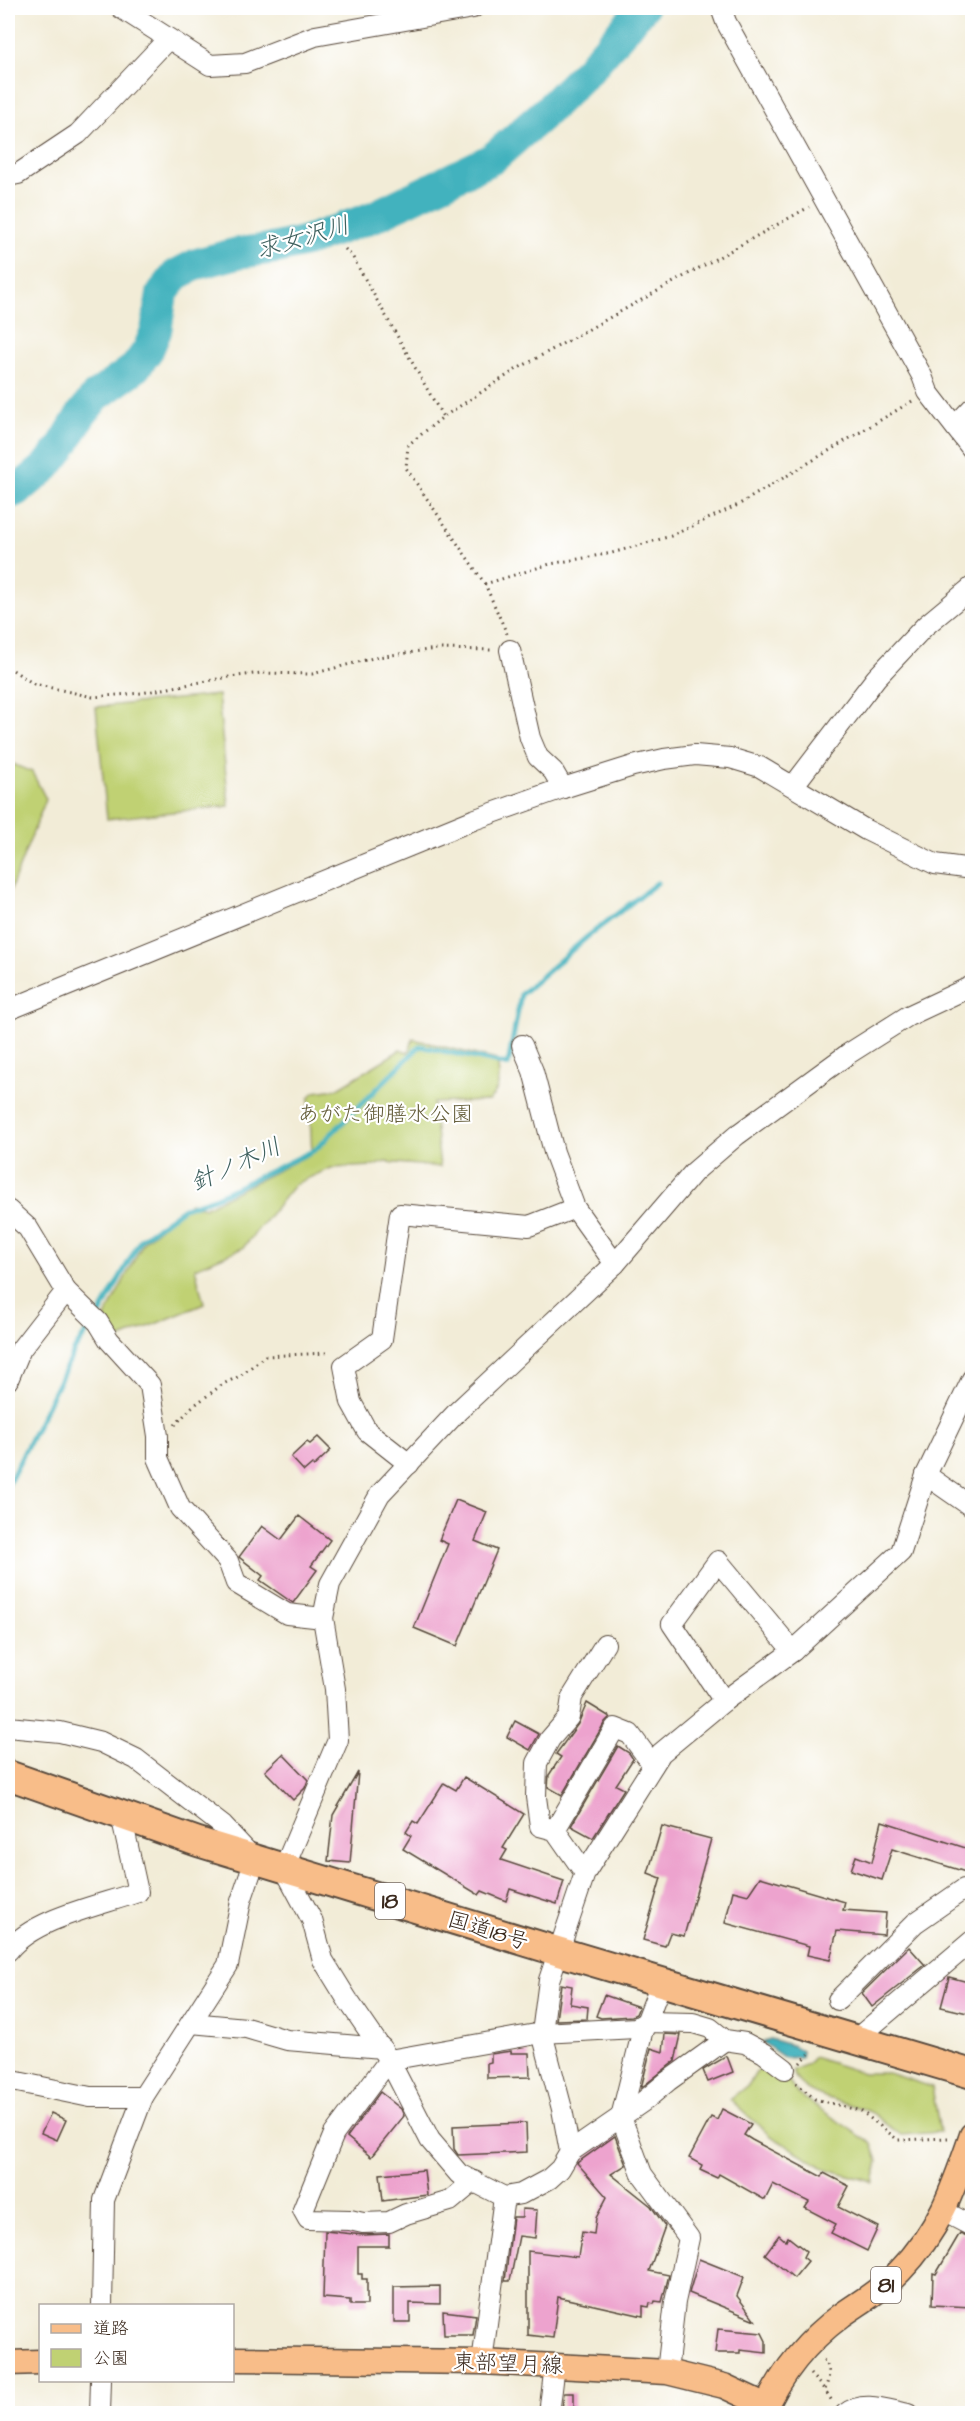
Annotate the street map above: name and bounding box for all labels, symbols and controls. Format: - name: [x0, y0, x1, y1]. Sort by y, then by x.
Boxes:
- water label: 求女沢川: [252, 208, 354, 268]
- park label: あがた御膳水公園: [297, 1099, 473, 1130]
- water label: 針ノ木川: [185, 1130, 287, 1200]
- road number: 18: [375, 1883, 405, 1919]
- street label: 国道18号: [444, 1904, 532, 1958]
- road number: 81: [871, 2267, 901, 2303]
- legend: [39, 2304, 234, 2382]
- text: 道路: [93, 2316, 129, 2341]
- text: 公園: [93, 2346, 129, 2371]
- street label: 東部望月線: [452, 2347, 564, 2381]

